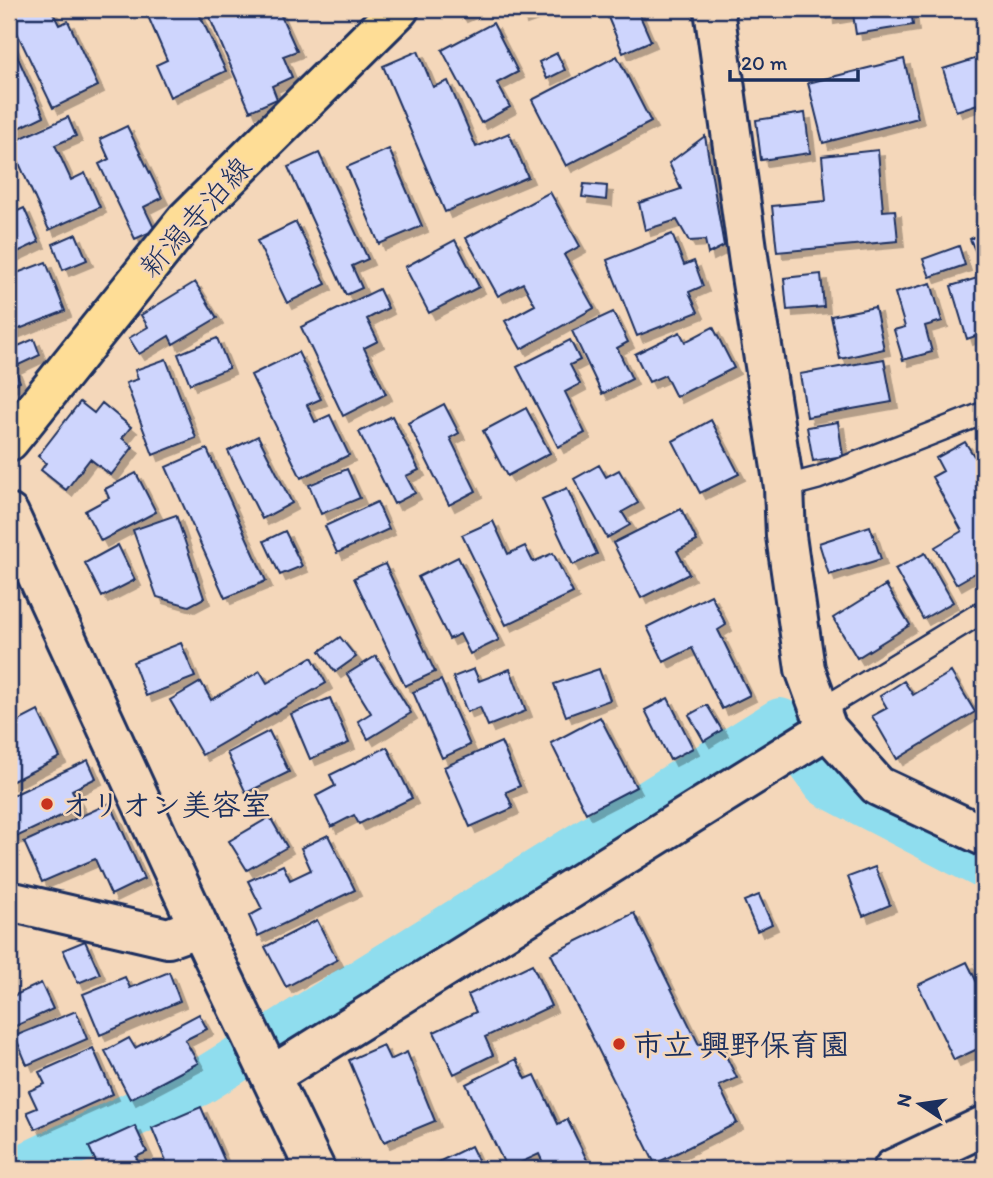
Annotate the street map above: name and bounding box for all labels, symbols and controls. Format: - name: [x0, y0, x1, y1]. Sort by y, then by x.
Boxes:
- scale bar: [730, 38, 858, 82]
- text: 20 m: [741, 50, 788, 75]
- street label: 新潟寺泊線: [131, 149, 259, 285]
- place label: オリオン美容室: [61, 786, 271, 823]
- marker: オリオン美容室: [39, 796, 55, 812]
- place label: 市立 興野保育園: [633, 1026, 850, 1063]
- marker: 市立 興野保育園: [611, 1036, 627, 1052]
- north arrow: [884, 1070, 954, 1140]
- text: N: [891, 1091, 917, 1109]

